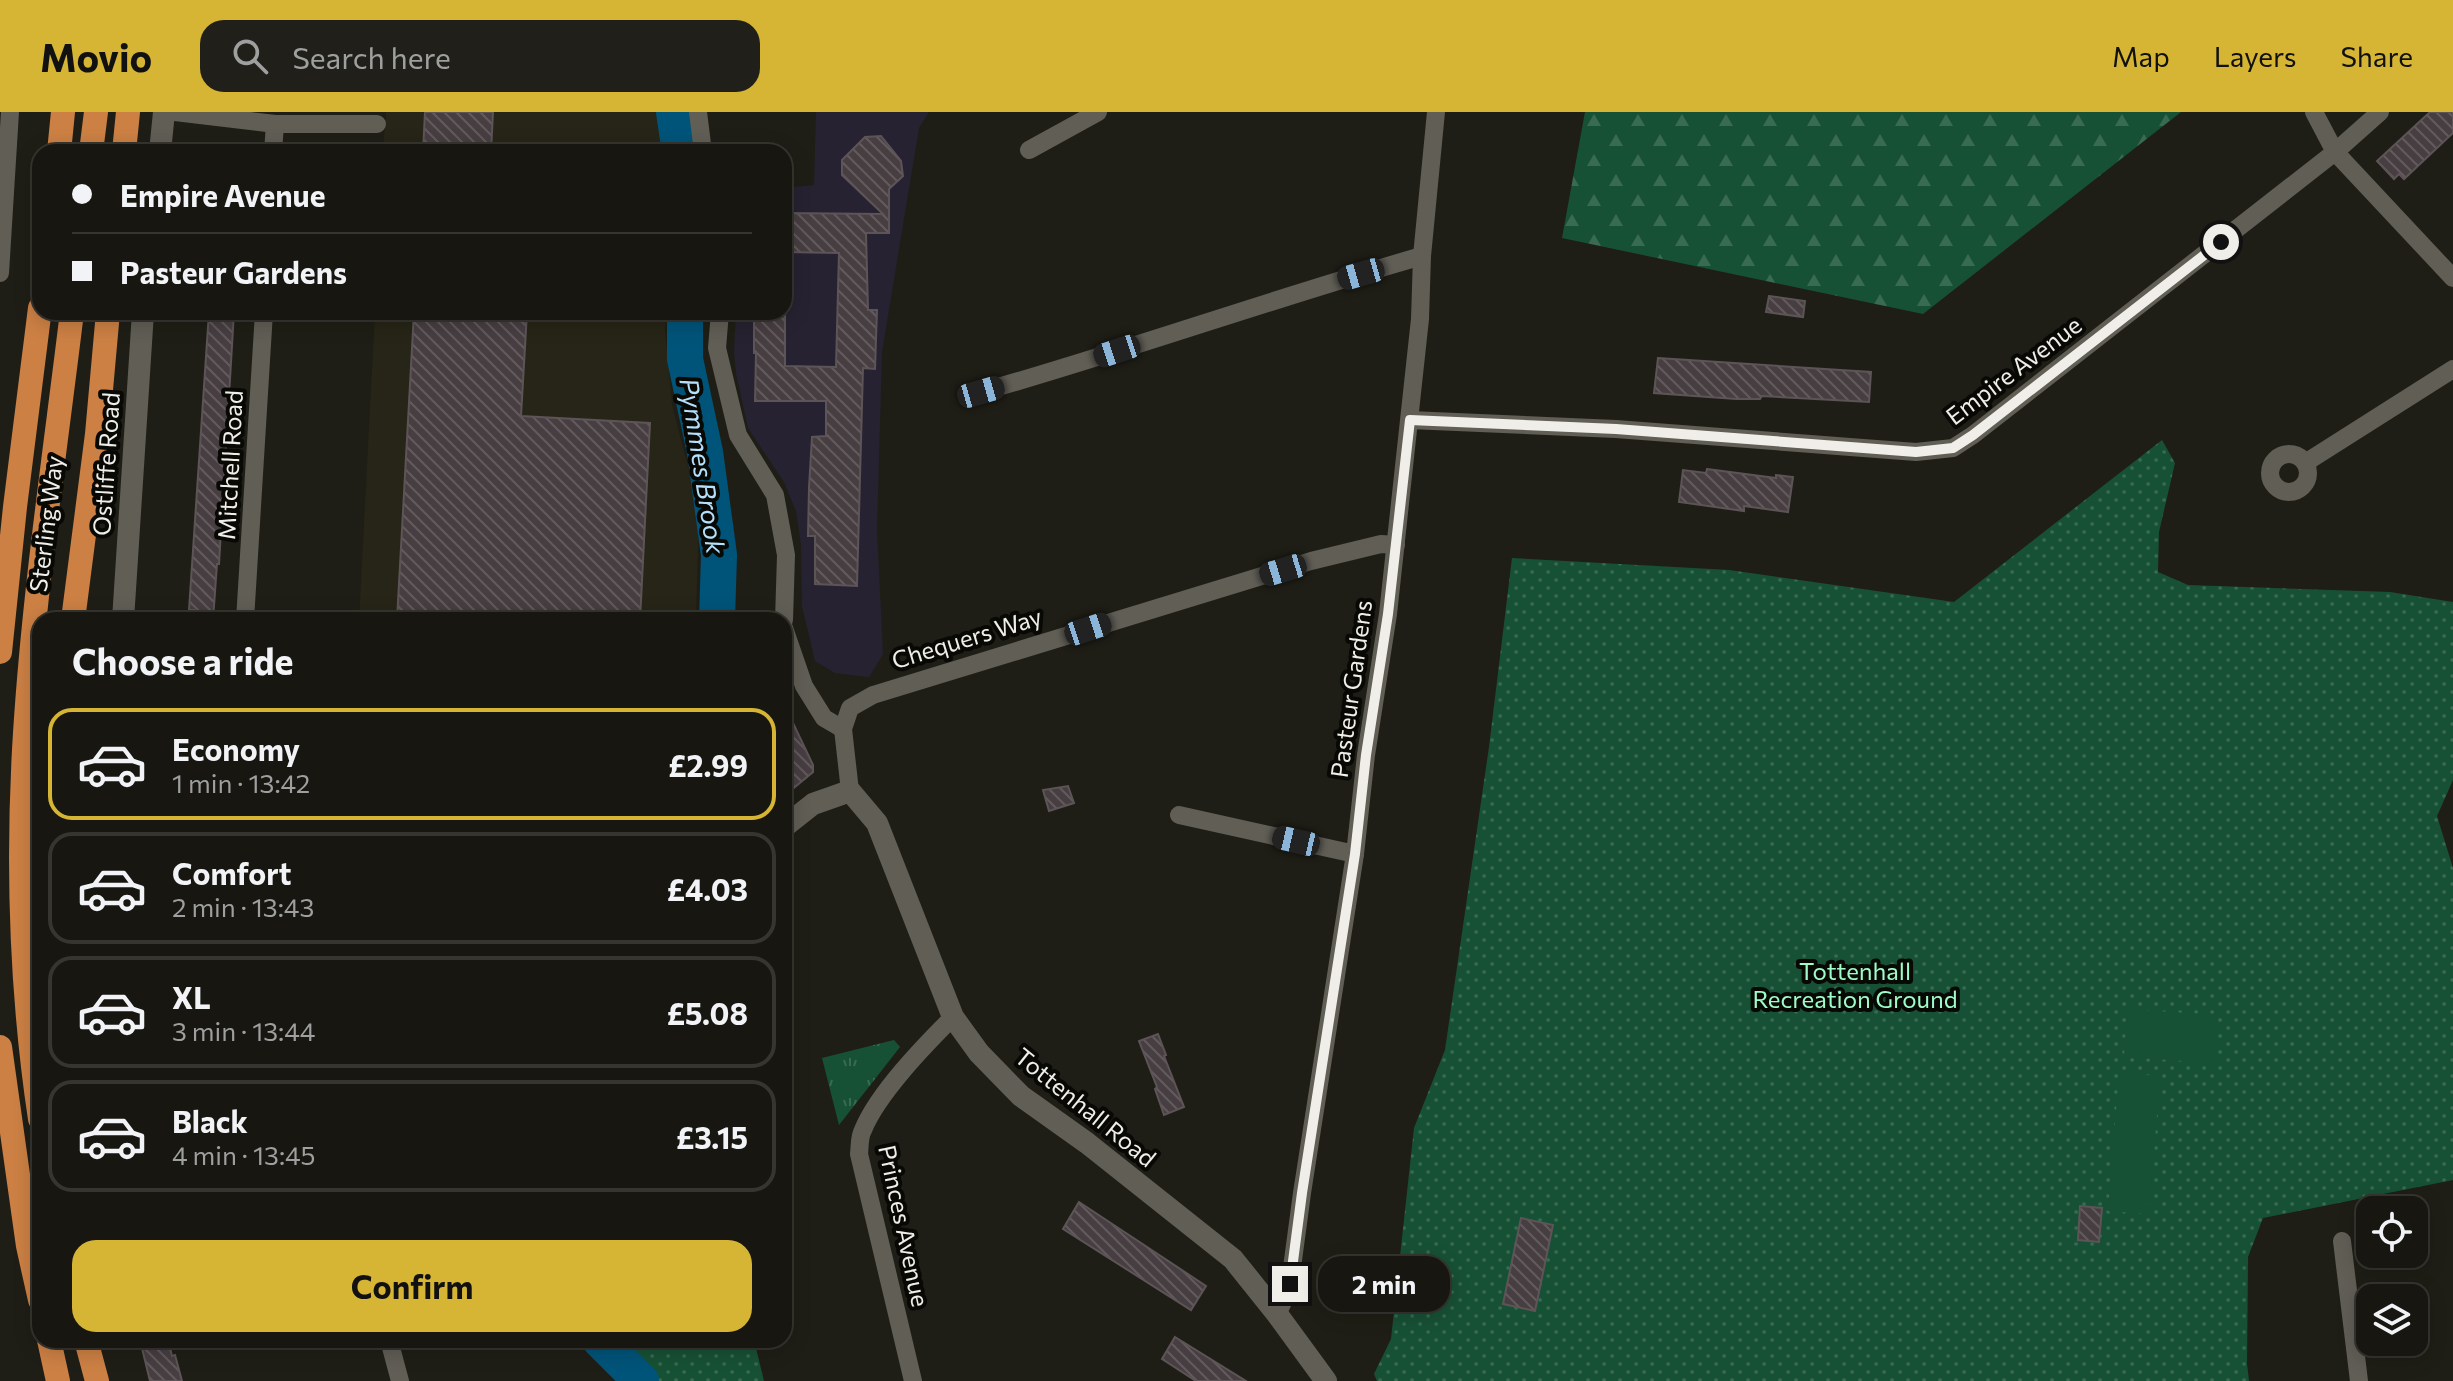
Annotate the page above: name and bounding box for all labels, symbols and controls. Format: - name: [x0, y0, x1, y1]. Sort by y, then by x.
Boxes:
- search box: [200, 20, 760, 92]
- text: Movio: [40, 33, 152, 80]
- icon: search: [228, 34, 272, 78]
- text: Search here: [292, 38, 451, 75]
- text: Map: [2112, 39, 2170, 73]
- text: Layers: [2214, 39, 2296, 73]
- text: Share: [2340, 39, 2413, 73]
- text: Empire Avenue: [120, 176, 325, 213]
- route start: [2203, 224, 2239, 260]
- text: Pasteur Gardens: [120, 253, 347, 290]
- car: [1335, 256, 1387, 292]
- street label: Empire Avenue: [1940, 309, 2087, 430]
- car: [1090, 332, 1144, 370]
- car: [955, 374, 1007, 410]
- water label: Pymmes Brook: [674, 376, 733, 557]
- street label: Mitchell Road: [211, 389, 248, 541]
- street label: Ostliffe Road: [86, 391, 125, 537]
- street label: Sterling Way: [23, 454, 68, 594]
- car: [1257, 552, 1309, 588]
- street label: Pasteur Gardens: [1324, 598, 1377, 779]
- street label: Chequers Way: [888, 601, 1045, 674]
- car: [1061, 610, 1115, 648]
- text: Choose a ride: [72, 638, 293, 682]
- icon: car: [76, 728, 148, 800]
- text: Economy: [172, 730, 300, 767]
- text: £2.99: [668, 746, 748, 783]
- text: 1 min · 13:42: [172, 767, 310, 798]
- car: [1270, 824, 1322, 858]
- icon: car: [76, 852, 148, 924]
- text: Comfort: [172, 854, 291, 891]
- text: £4.03: [667, 870, 748, 907]
- text: 2 min · 13:43: [172, 891, 314, 922]
- park label: Tottenhall Recreation Ground: [1752, 956, 1958, 1013]
- icon: car: [76, 976, 148, 1048]
- text: XL: [172, 978, 211, 1015]
- text: £5.08: [667, 994, 748, 1031]
- text: 3 min · 13:44: [172, 1015, 315, 1046]
- street label: Tottenhall Road: [1010, 1041, 1162, 1172]
- icon: car: [76, 1100, 148, 1172]
- text: Black: [172, 1102, 248, 1139]
- text: £3.15: [676, 1118, 748, 1155]
- text: 4 min · 13:45: [172, 1139, 316, 1170]
- street label: Princes Avenue: [873, 1142, 936, 1309]
- map controls: [2356, 1196, 2428, 1356]
- button: locate: [2356, 1196, 2428, 1268]
- button: Confirm: [72, 1240, 752, 1332]
- callout: 2 min: [1318, 1256, 1450, 1312]
- route end: [1272, 1266, 1308, 1302]
- text: 2 min: [1352, 1268, 1416, 1299]
- button: layers: [2356, 1284, 2428, 1356]

